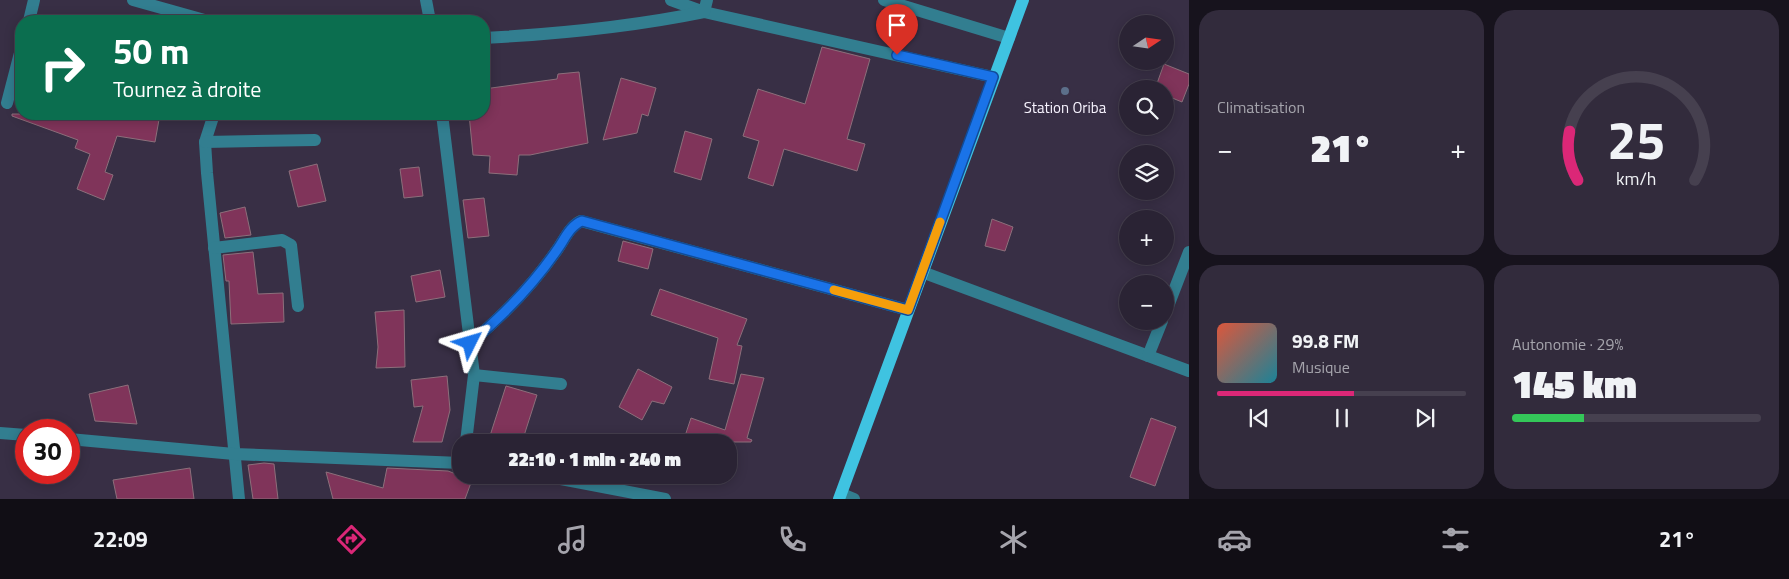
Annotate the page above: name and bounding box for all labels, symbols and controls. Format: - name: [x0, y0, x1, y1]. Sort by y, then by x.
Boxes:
- pin: [876, 4, 918, 55]
- icon: arrive: [883, 11, 911, 39]
- north arrow: [1119, 15, 1174, 70]
- map controls: [1119, 15, 1174, 330]
- text: 50 m: [113, 24, 189, 78]
- icon: right: [30, 35, 95, 100]
- text: Tournez à droite: [113, 72, 261, 106]
- button: search: [1119, 80, 1174, 135]
- marker: Station Oriba: [1059, 85, 1071, 97]
- text: Climatisation: [1217, 95, 1305, 119]
- place label: Station Oriba: [1024, 96, 1107, 119]
- text: 25: [1607, 100, 1666, 179]
- text: 21°: [1310, 119, 1373, 177]
- text: −: [1217, 127, 1233, 170]
- text: +: [1450, 127, 1466, 170]
- button: layers: [1119, 145, 1174, 200]
- text: km/h: [1616, 165, 1657, 192]
- button: +: [1119, 210, 1174, 265]
- button: −: [1119, 275, 1174, 330]
- position arrow: [443, 316, 495, 368]
- text: 99.8 FM: [1292, 326, 1359, 355]
- text: Autonomie · 29%: [1512, 332, 1624, 356]
- text: Musique: [1292, 355, 1350, 379]
- text: 145 km: [1512, 355, 1637, 413]
- icon: previous: [1245, 404, 1273, 432]
- icon: pause: [1328, 404, 1356, 432]
- icon: next: [1411, 404, 1439, 432]
- speed limit sign: 30: [15, 419, 80, 484]
- text: 22:10 · 1 min · 240 m: [508, 444, 681, 473]
- text: 22:09: [93, 522, 148, 556]
- icon: directions: [334, 522, 369, 557]
- icon: music: [555, 522, 590, 557]
- icon: phone: [775, 522, 810, 557]
- icon: climate: [996, 522, 1031, 557]
- icon: car: [1217, 522, 1252, 557]
- icon: filters: [1438, 522, 1473, 557]
- text: 21°: [1659, 522, 1696, 556]

